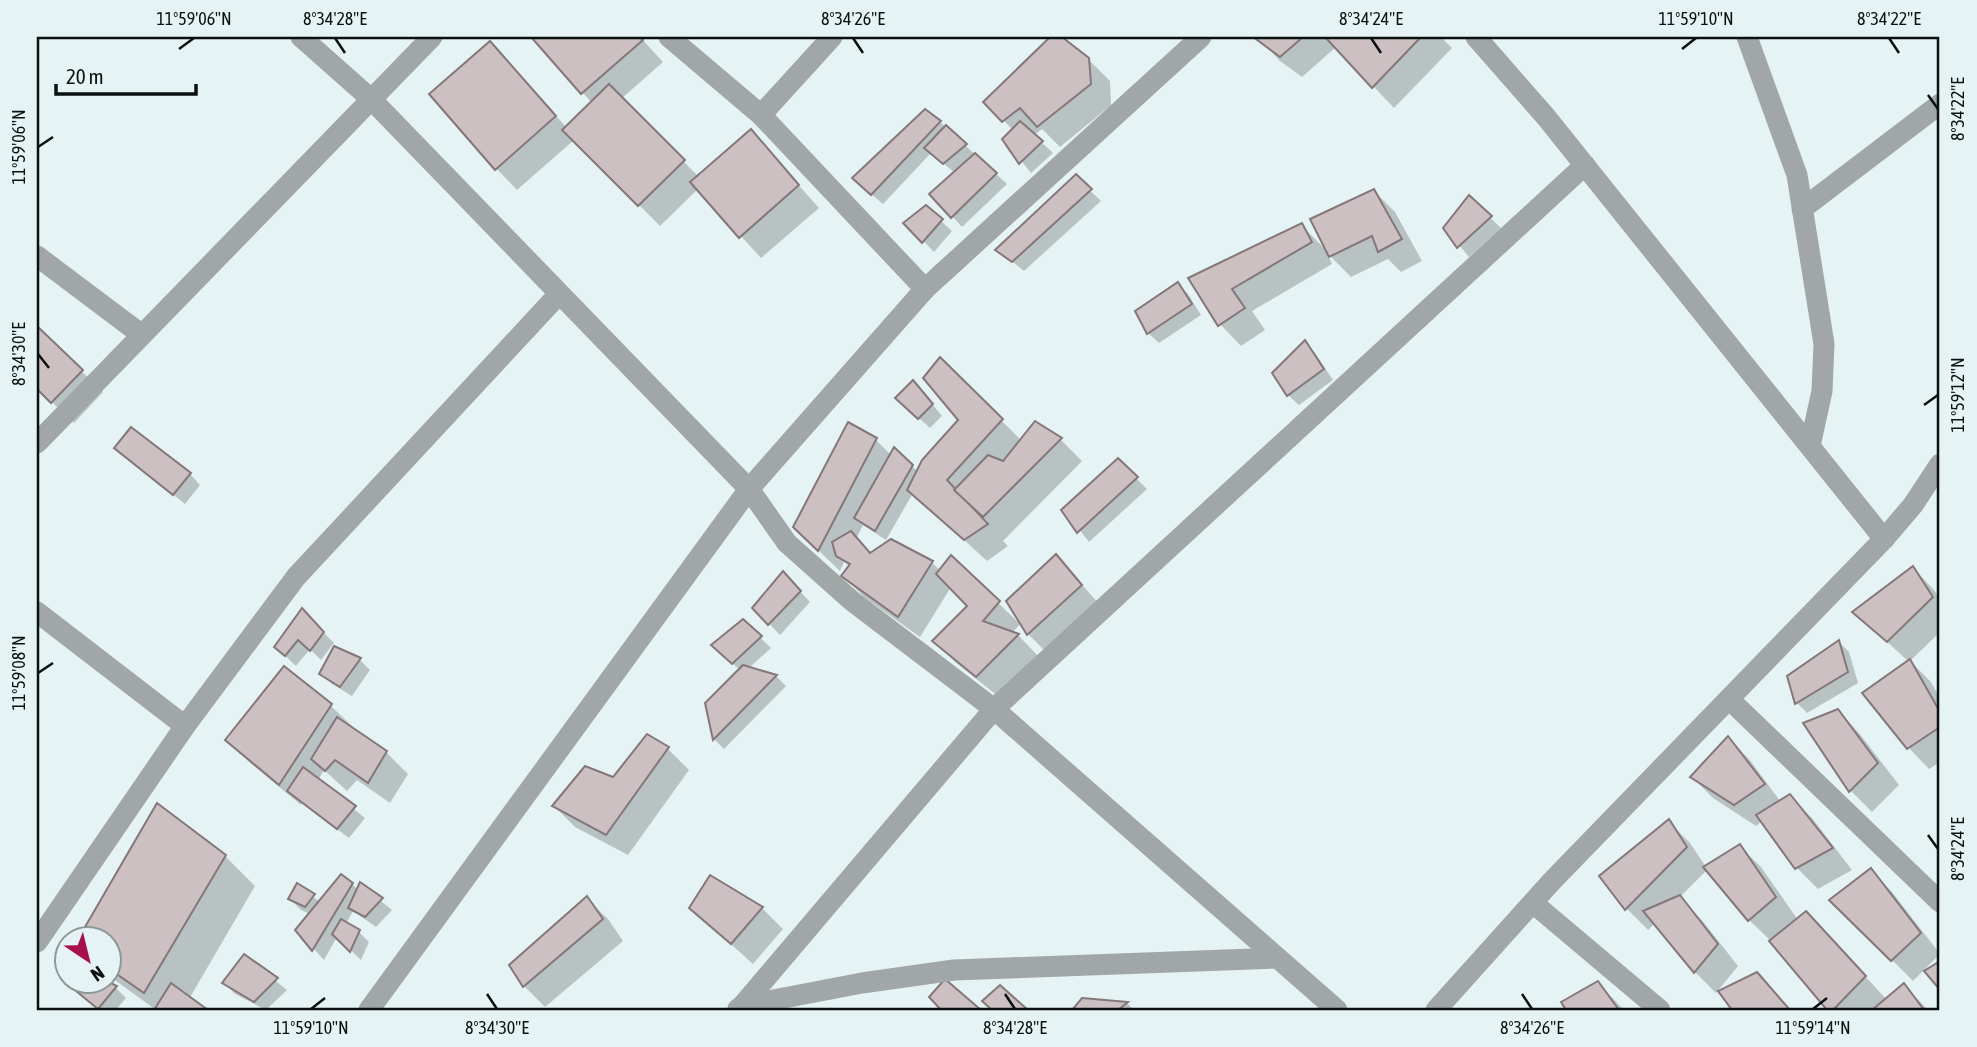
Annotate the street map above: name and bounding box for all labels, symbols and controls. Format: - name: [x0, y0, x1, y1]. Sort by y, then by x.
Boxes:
- text: 11°59'06"N: [156, 8, 232, 29]
- text: 8°34'28"E: [303, 8, 367, 29]
- text: 8°34'26"E: [821, 8, 885, 29]
- text: 8°34'24"E: [1339, 8, 1403, 29]
- text: 11°59'10"N: [1658, 8, 1734, 29]
- text: 8°34'22"E: [1857, 8, 1921, 29]
- scale bar: [56, 52, 196, 96]
- text: 20 m: [66, 64, 104, 88]
- text: 8°34'22"E: [1947, 77, 1968, 141]
- text: 11°59'06"N: [8, 109, 29, 185]
- text: 8°34'30"E: [8, 322, 29, 386]
- text: 11°59'12"N: [1947, 357, 1968, 433]
- text: 11°59'08"N: [8, 635, 29, 711]
- text: 8°34'24"E: [1947, 817, 1968, 881]
- north arrow: [52, 925, 122, 995]
- text: N: [87, 962, 109, 986]
- text: 11°59'10"N: [273, 1017, 349, 1038]
- text: 8°34'30"E: [465, 1017, 529, 1038]
- text: 8°34'28"E: [983, 1017, 1047, 1038]
- text: 8°34'26"E: [1500, 1017, 1564, 1038]
- text: 11°59'14"N: [1775, 1017, 1851, 1038]

